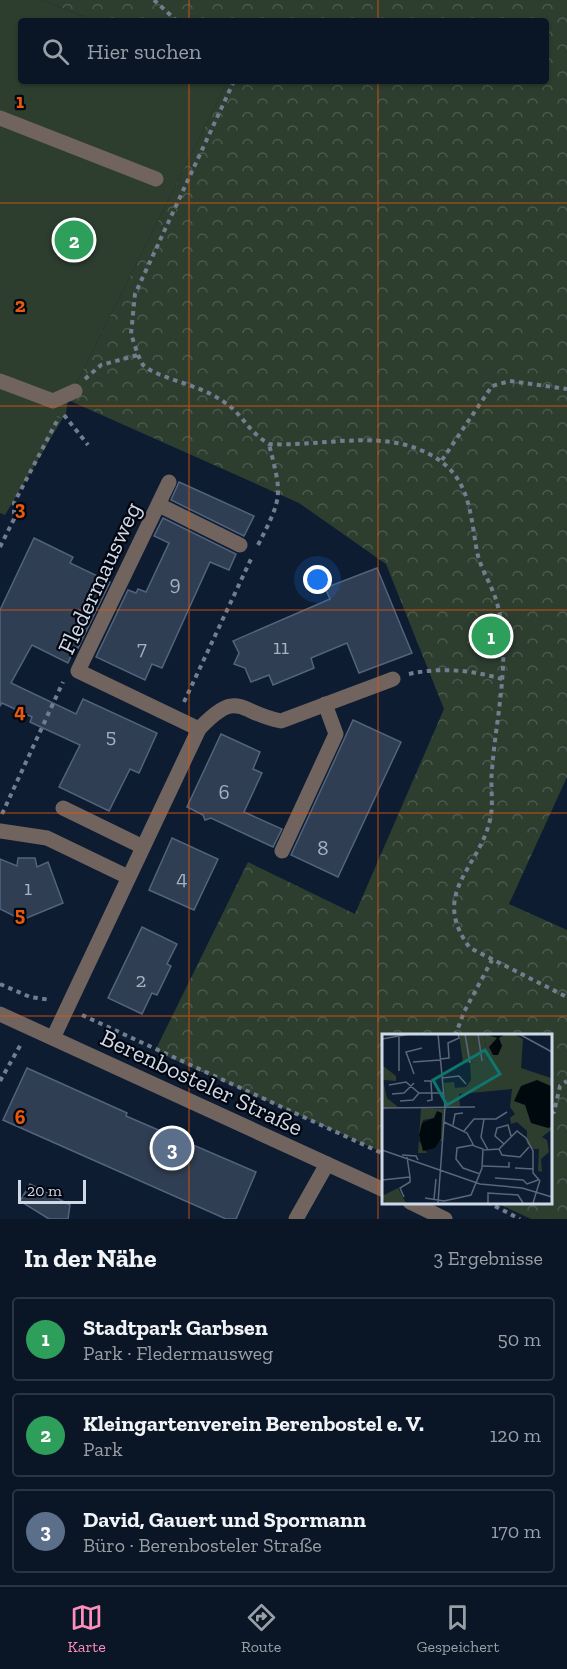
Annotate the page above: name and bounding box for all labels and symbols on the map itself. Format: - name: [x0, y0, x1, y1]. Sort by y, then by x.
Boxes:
- text: 1: [16, 89, 24, 113]
- pin: 2: [54, 218, 94, 262]
- text: 2: [15, 293, 26, 317]
- text: 3: [15, 496, 26, 520]
- street label: Fledermausweg: [51, 497, 147, 659]
- your location: [303, 565, 332, 594]
- house number: 9: [169, 570, 181, 595]
- pin: 1: [472, 614, 510, 658]
- house number: 11: [273, 634, 289, 659]
- house number: 7: [137, 635, 147, 660]
- text: 4: [14, 699, 26, 723]
- house number: 5: [106, 723, 116, 748]
- house number: 6: [218, 779, 230, 804]
- house number: 8: [317, 835, 329, 860]
- house number: 4: [176, 865, 188, 890]
- house number: 1: [24, 875, 32, 900]
- text: 5: [15, 902, 25, 926]
- house number: 2: [136, 967, 146, 992]
- street label: Berenbosteler Straße: [96, 1022, 308, 1142]
- inset map: [382, 1034, 552, 1204]
- text: 6: [15, 1105, 26, 1129]
- pin: 3: [152, 1126, 192, 1170]
- scale bar: [18, 1177, 86, 1204]

